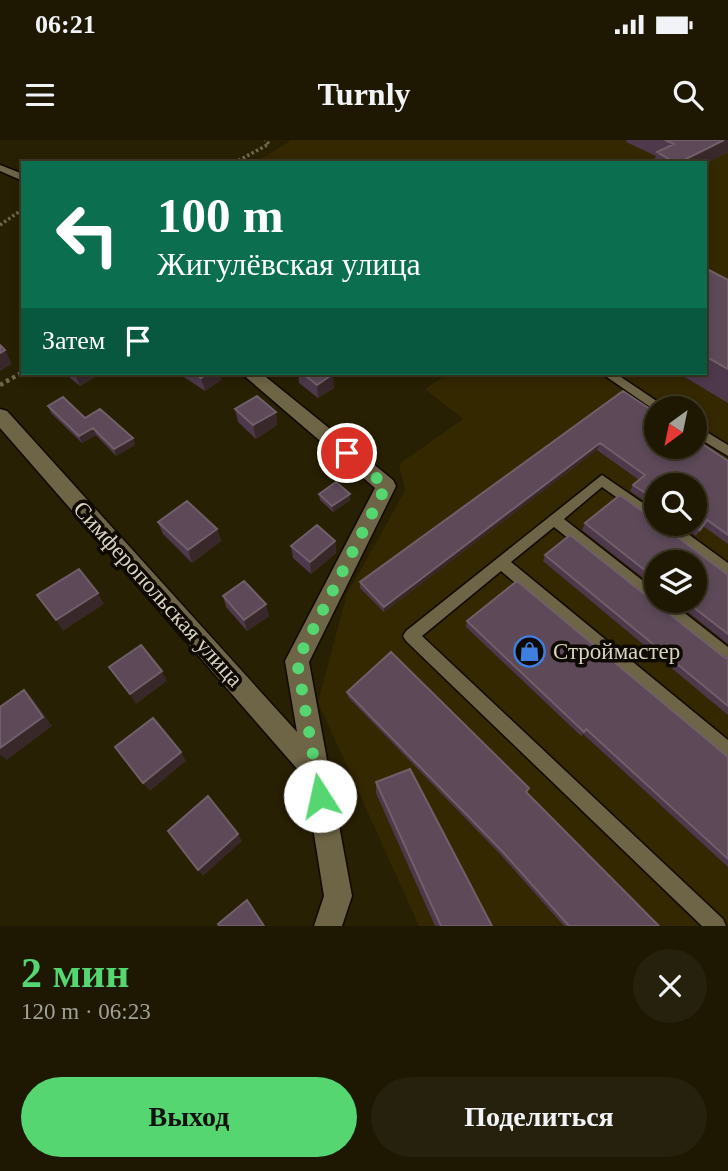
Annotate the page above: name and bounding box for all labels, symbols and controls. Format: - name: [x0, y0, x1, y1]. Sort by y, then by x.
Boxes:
- text: 06:21: [35, 10, 96, 39]
- icon: menu: [21, 76, 59, 114]
- text: Turnly: [317, 76, 411, 112]
- icon: search: [669, 76, 707, 114]
- text: 100 m: [157, 188, 284, 243]
- icon: left: [42, 189, 133, 280]
- text: Жигулёвская улица: [157, 246, 421, 282]
- icon: arrive: [119, 322, 157, 360]
- text: Затем: [42, 326, 105, 355]
- north arrow: [644, 396, 707, 458]
- map controls: [644, 396, 707, 613]
- pin: [317, 423, 377, 483]
- icon: arrive: [328, 434, 366, 472]
- button: search: [644, 473, 707, 536]
- street label: Симферопольская улица: [68, 496, 248, 692]
- button: layers: [644, 550, 707, 613]
- shop icon: Строймастер: [513, 634, 547, 668]
- place label: Строймастер: [553, 639, 680, 664]
- position arrow: [283, 759, 357, 833]
- button: close: [633, 949, 707, 1023]
- text: 2 мин: [21, 950, 130, 996]
- text: 120 m · 06:23: [21, 999, 151, 1024]
- button: Выход: [21, 1077, 357, 1157]
- button: Поделиться: [371, 1077, 707, 1157]

